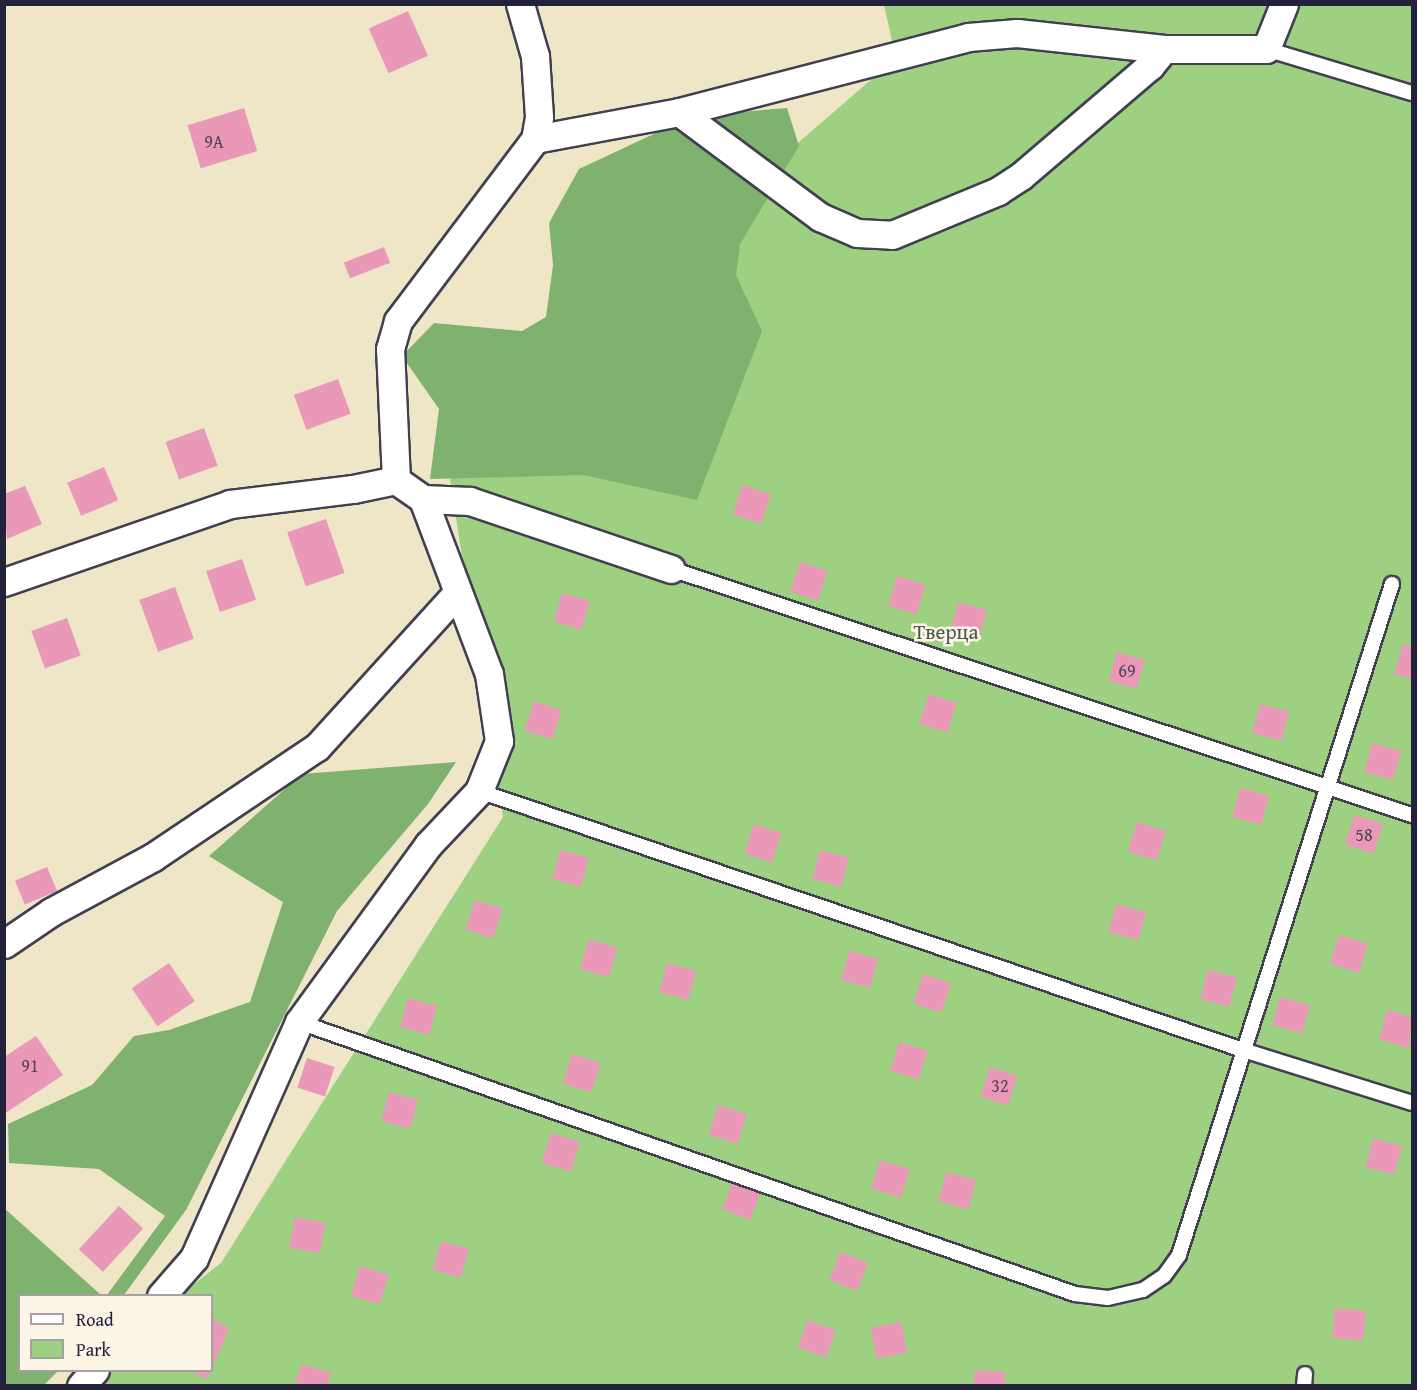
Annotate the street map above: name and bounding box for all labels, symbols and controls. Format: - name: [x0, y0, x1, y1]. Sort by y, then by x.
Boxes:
- house number: 9А: [204, 131, 224, 153]
- park label: Тверца: [913, 619, 979, 645]
- house number: 69: [1118, 660, 1136, 682]
- house number: 58: [1355, 824, 1373, 846]
- house number: 91: [21, 1055, 39, 1077]
- house number: 32: [991, 1075, 1009, 1097]
- legend: [18, 1294, 213, 1372]
- text: Road: [76, 1306, 114, 1333]
- text: Park: [76, 1336, 111, 1363]

